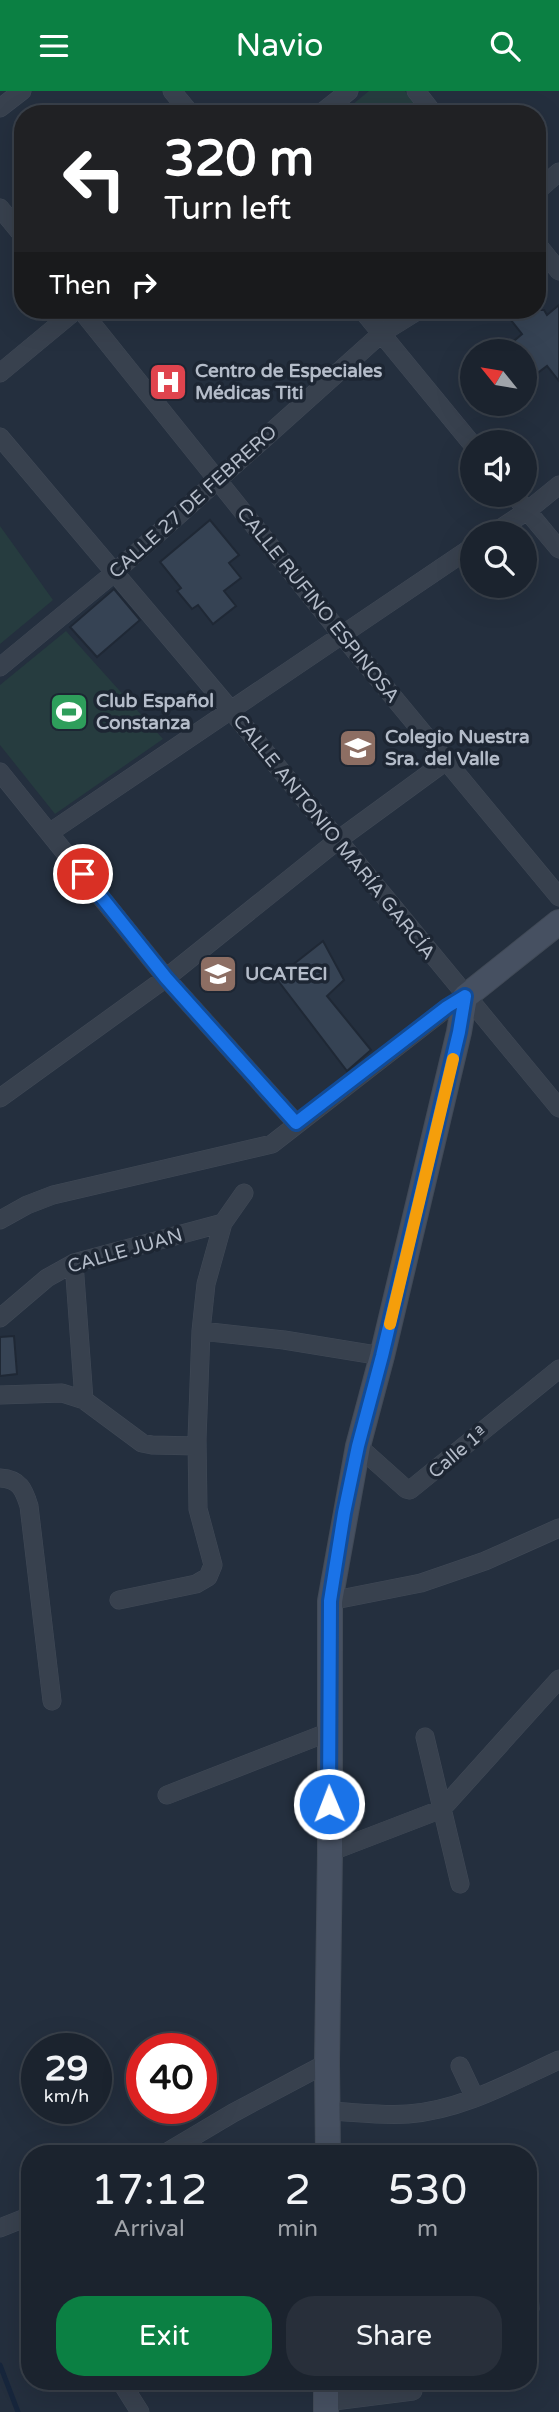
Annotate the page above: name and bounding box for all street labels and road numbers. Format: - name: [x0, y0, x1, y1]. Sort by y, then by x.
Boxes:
- street label: CALLE 27 DE FEBRERO: [105, 421, 281, 583]
- street label: CALLE RUFINO ESPINOSA: [232, 503, 404, 707]
- street label: CALLE ANTONIO MARÍA GARCÍA: [228, 709, 440, 964]
- street label: CALLE JUAN: [65, 1224, 185, 1278]
- street label: Calle 1ª: [424, 1421, 492, 1483]

